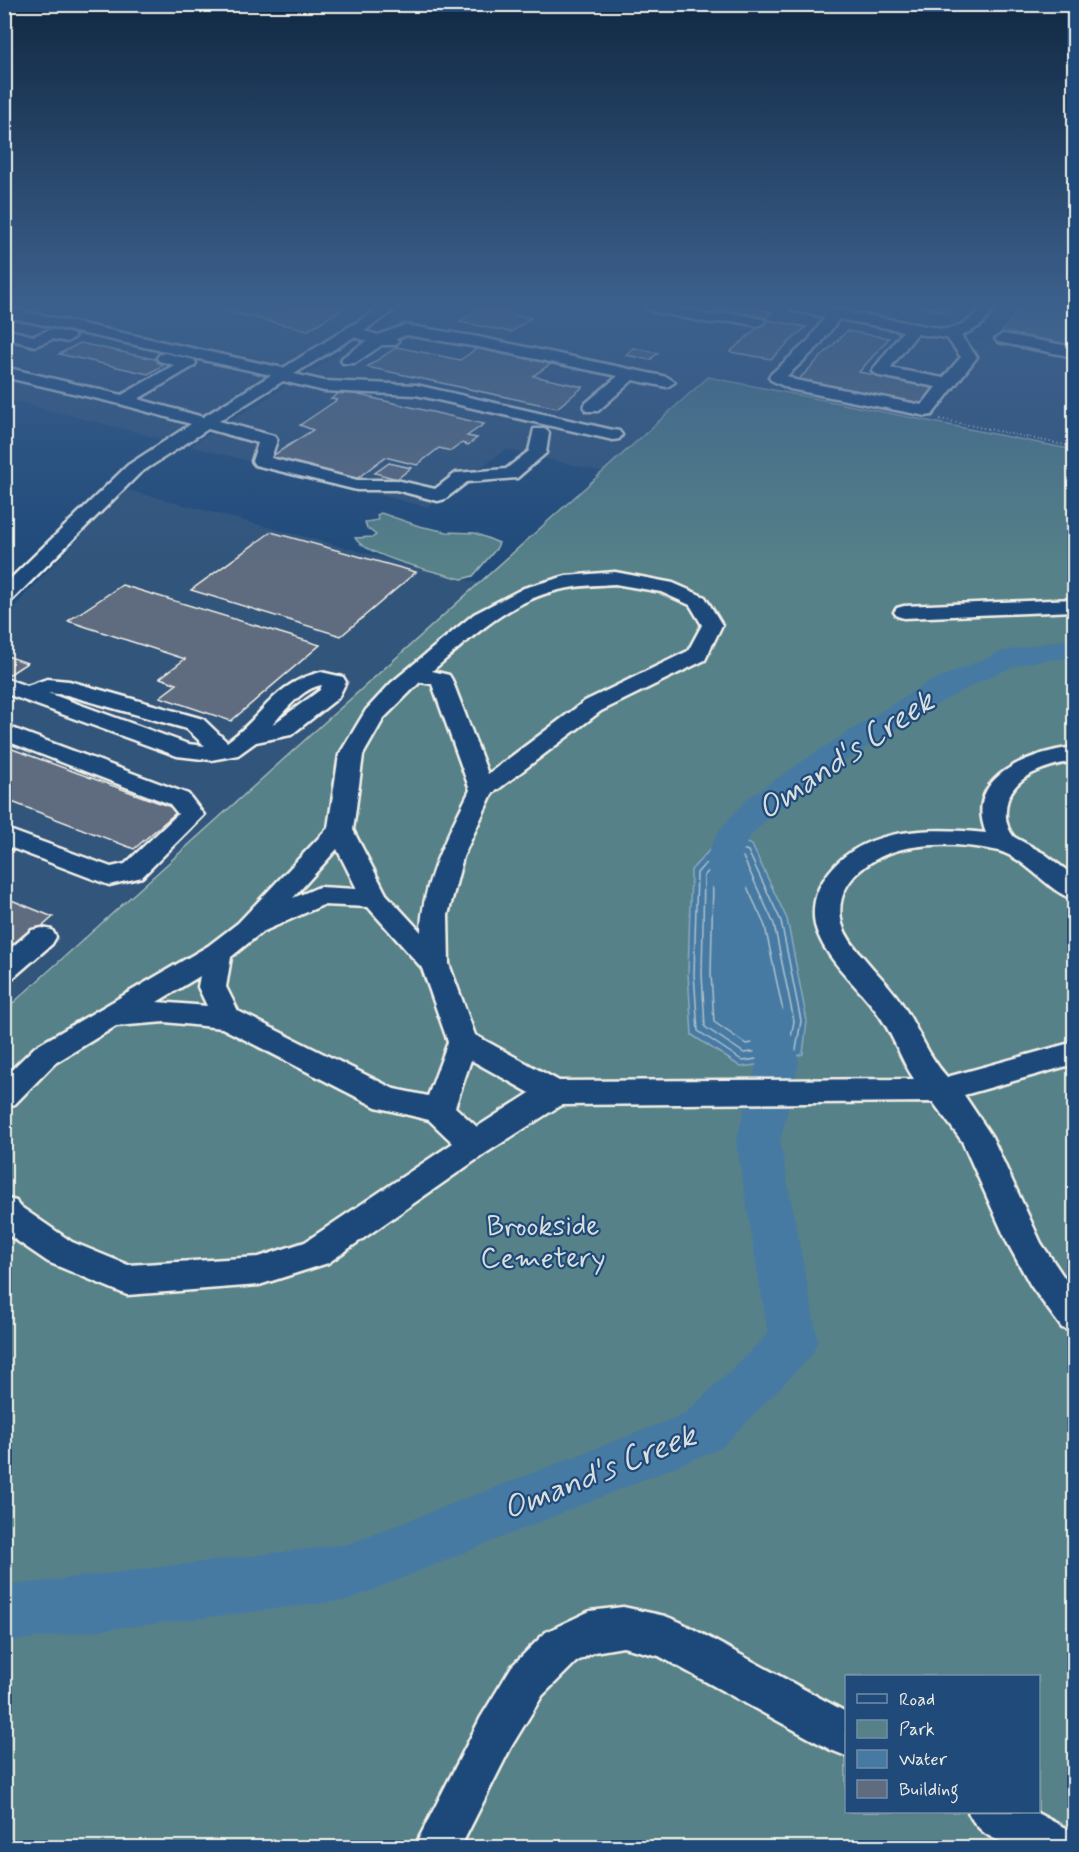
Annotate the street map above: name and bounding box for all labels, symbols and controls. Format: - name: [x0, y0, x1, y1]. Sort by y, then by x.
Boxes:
- water label: Omand's Creek: [749, 680, 944, 830]
- park label: Brookside Cemetery: [481, 1209, 605, 1278]
- water label: Omand's Creek: [497, 1414, 704, 1531]
- legend: [845, 1675, 1040, 1813]
- text: Road: [899, 1688, 935, 1712]
- text: Park: [899, 1718, 935, 1742]
- text: Water: [899, 1748, 948, 1772]
- text: Building: [899, 1778, 959, 1804]

